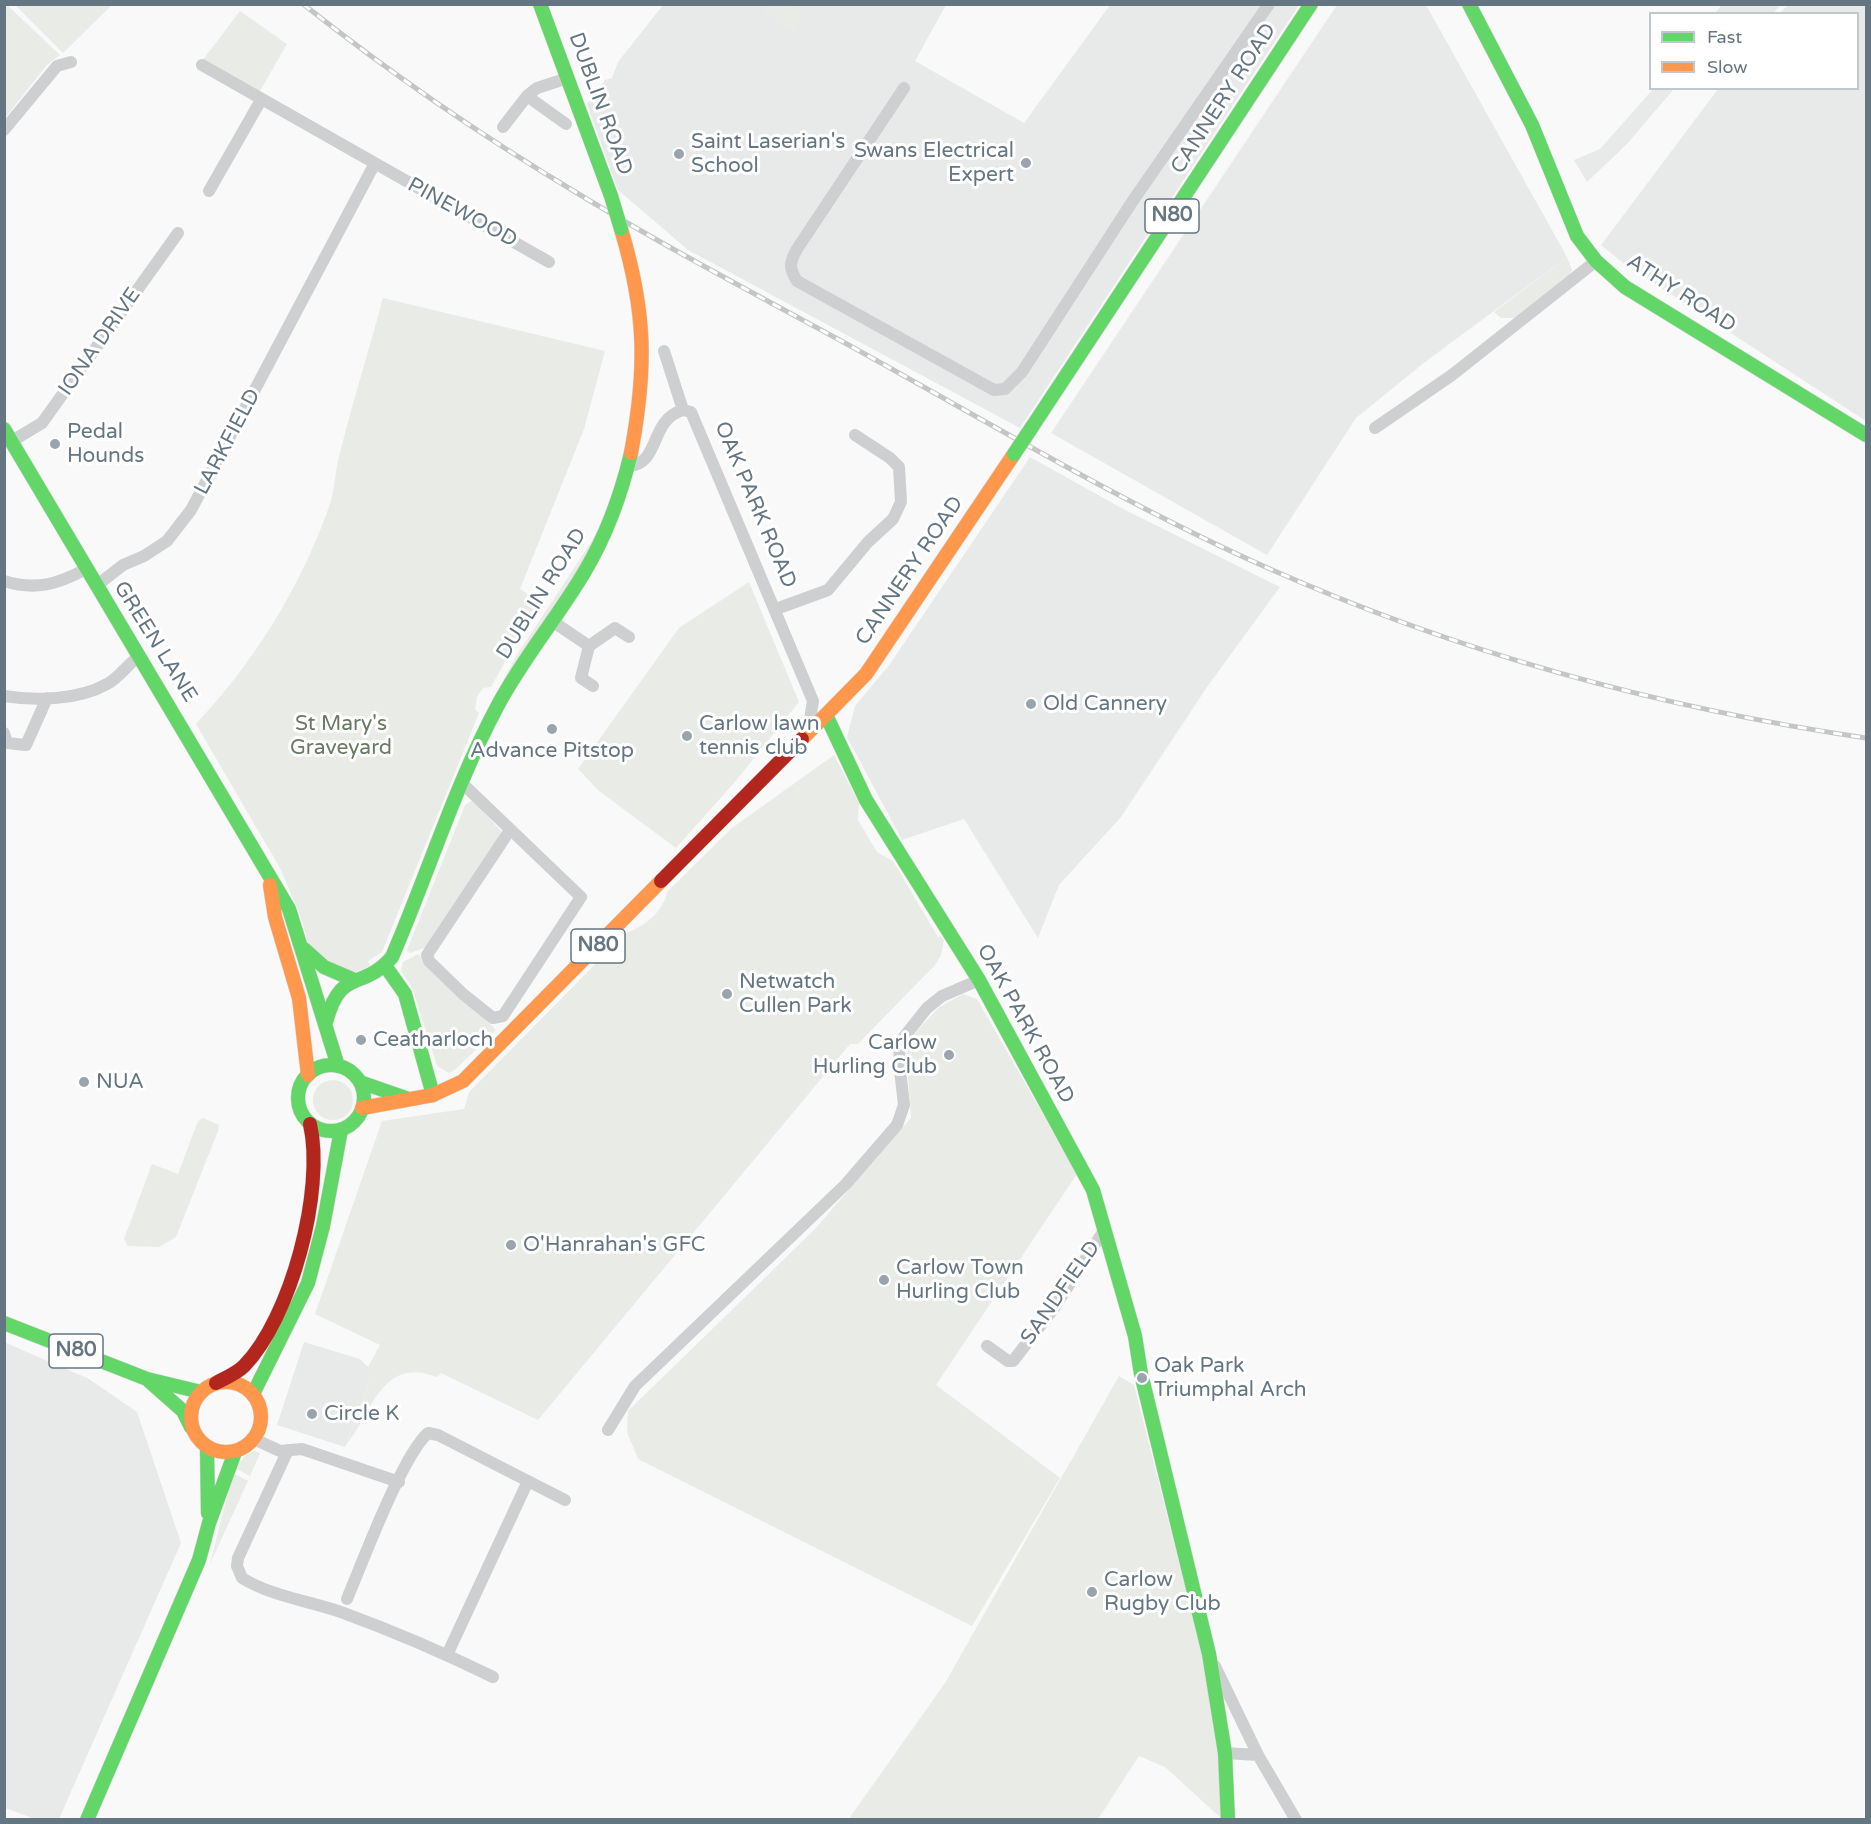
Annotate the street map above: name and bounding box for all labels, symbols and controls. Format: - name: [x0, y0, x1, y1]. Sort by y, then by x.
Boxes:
- legend: [1649, 12, 1859, 90]
- street label: CANNERY ROAD: [1166, 19, 1282, 179]
- text: Fast: [1707, 26, 1742, 48]
- street label: DUBLIN ROAD: [563, 29, 637, 179]
- text: Slow: [1707, 56, 1748, 78]
- place label: Saint Laserian's School: [691, 129, 845, 179]
- place label: Swans Electrical Expert: [854, 138, 1014, 188]
- marker: Saint Laserian's School: [672, 147, 686, 161]
- marker: Swans Electrical Expert: [1019, 156, 1033, 170]
- street label: PINEWOOD: [403, 173, 521, 253]
- road number: N80: [1145, 199, 1199, 233]
- street label: ATHY ROAD: [1622, 249, 1740, 339]
- street label: IONA DRIVE: [54, 283, 146, 401]
- street label: LARKFIELD: [190, 385, 266, 499]
- street label: OAK PARK ROAD: [709, 418, 801, 592]
- place label: Pedal Hounds: [67, 419, 144, 469]
- marker: Pedal Hounds: [48, 437, 62, 451]
- street label: CANNERY ROAD: [851, 492, 969, 650]
- street label: DUBLIN ROAD: [492, 524, 592, 664]
- street label: GREEN LANE: [108, 577, 202, 707]
- place label: Old Cannery: [1043, 691, 1167, 717]
- marker: Old Cannery: [1024, 697, 1038, 711]
- park label: St Mary's Graveyard: [290, 711, 392, 761]
- place label: Carlow lawn tennis club: [699, 711, 820, 761]
- marker: Advance Pitstop: [545, 722, 559, 736]
- marker: Carlow lawn tennis club: [680, 729, 694, 743]
- place label: Advance Pitstop: [470, 738, 634, 764]
- road number: N80: [571, 929, 625, 963]
- street label: OAK PARK ROAD: [971, 940, 1079, 1108]
- place label: Netwatch Cullen Park: [739, 969, 852, 1019]
- marker: Netwatch Cullen Park: [720, 987, 734, 1001]
- place label: Ceatharloch: [373, 1027, 493, 1053]
- place label: Carlow Hurling Club: [813, 1030, 937, 1080]
- marker: Ceatharloch: [354, 1033, 368, 1047]
- marker: Carlow Hurling Club: [942, 1048, 956, 1062]
- place label: NUA: [96, 1069, 144, 1095]
- marker: NUA: [77, 1075, 91, 1089]
- place label: O'Hanrahan's GFC: [523, 1232, 705, 1258]
- street label: SANDFIELD: [1016, 1236, 1106, 1350]
- marker: O'Hanrahan's GFC: [504, 1238, 518, 1252]
- place label: Carlow Town Hurling Club: [896, 1255, 1024, 1305]
- marker: Carlow Town Hurling Club: [877, 1273, 891, 1287]
- road number: N80: [49, 1334, 103, 1368]
- place label: Oak Park Triumphal Arch: [1154, 1353, 1307, 1403]
- marker: Oak Park Triumphal Arch: [1135, 1371, 1149, 1385]
- place label: Circle K: [324, 1401, 399, 1427]
- marker: Circle K: [305, 1407, 319, 1421]
- place label: Carlow Rugby Club: [1104, 1567, 1221, 1617]
- marker: Carlow Rugby Club: [1085, 1585, 1099, 1599]

